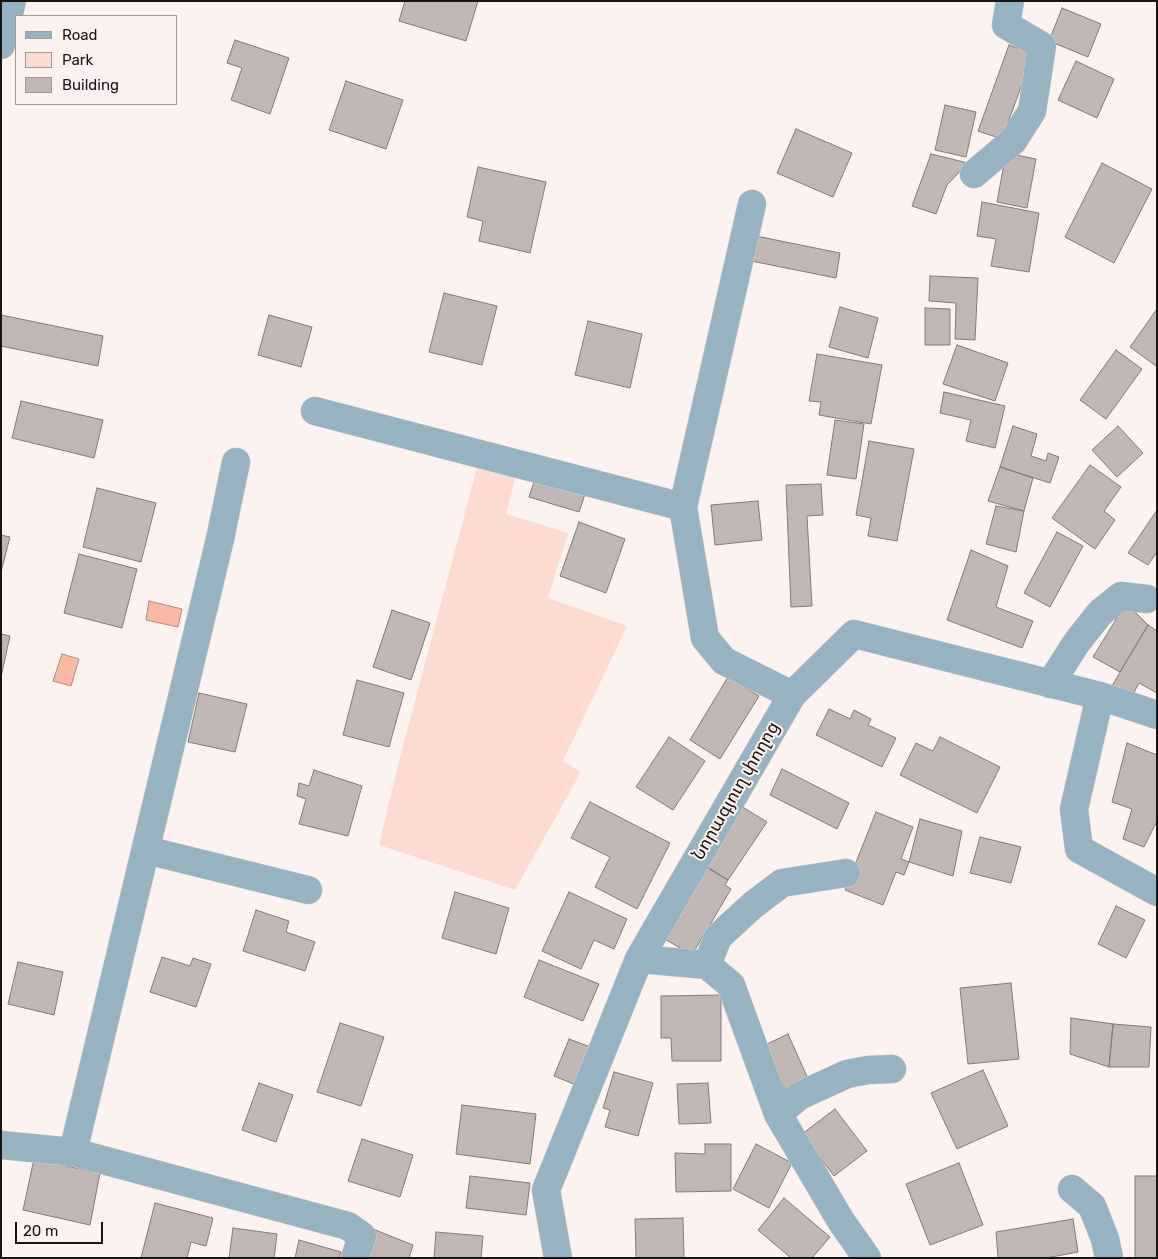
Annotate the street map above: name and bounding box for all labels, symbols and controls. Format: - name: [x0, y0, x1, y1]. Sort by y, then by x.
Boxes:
- legend: [15, 15, 178, 105]
- text: Road: [62, 26, 98, 44]
- text: Park: [62, 51, 93, 69]
- text: Building: [62, 76, 119, 94]
- street label: Նորագյուղ փողոց: [688, 718, 784, 864]
- scale bar: [18, 1212, 105, 1244]
- text: 20 m: [23, 1222, 58, 1240]

